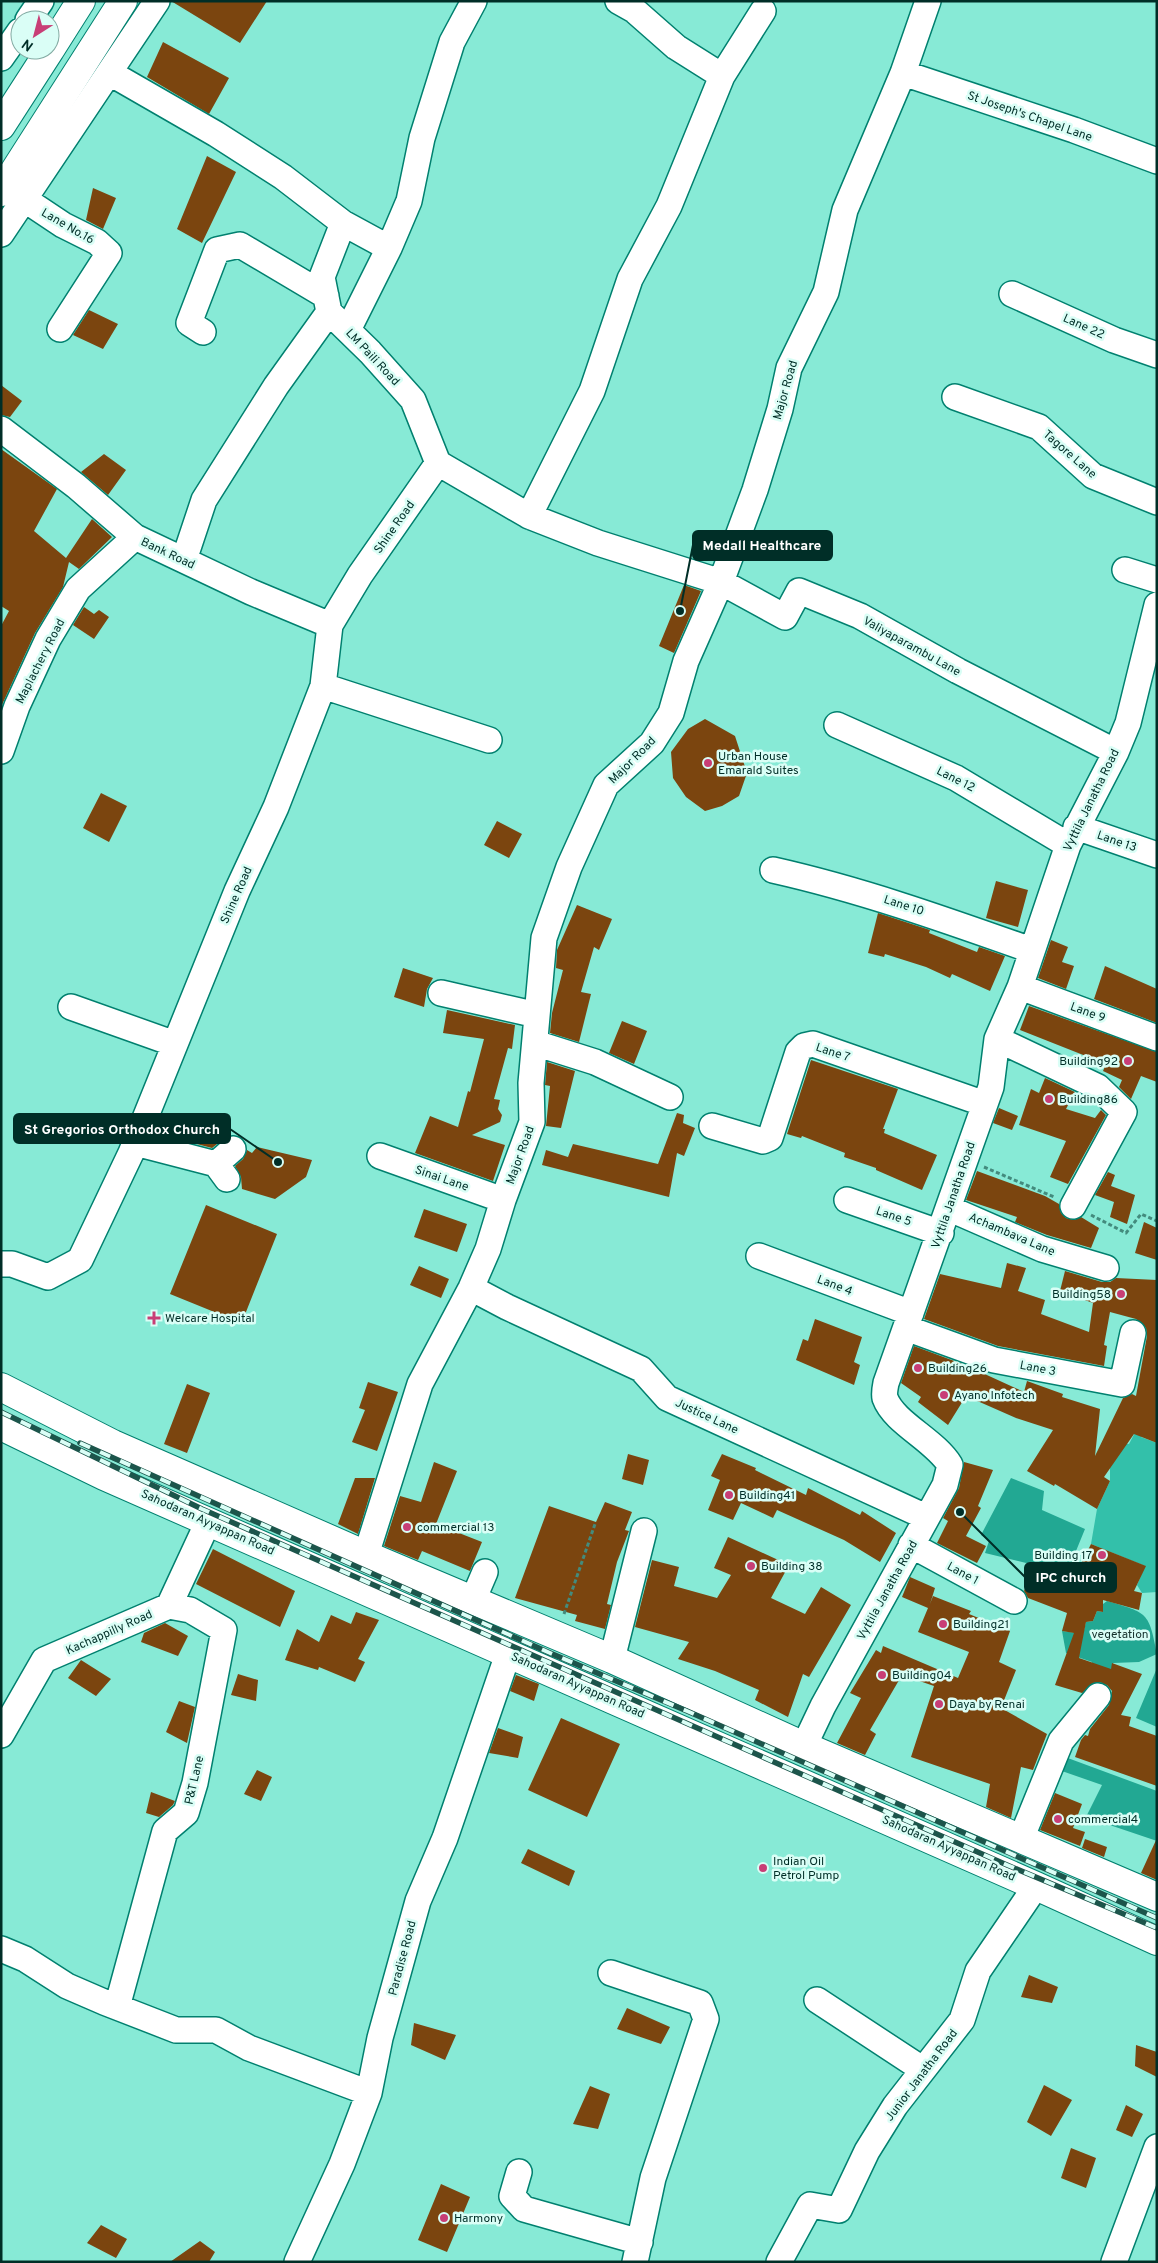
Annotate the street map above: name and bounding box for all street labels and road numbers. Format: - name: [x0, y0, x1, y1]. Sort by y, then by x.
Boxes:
- street label: St Joseph's Chapel Lane: [965, 88, 1094, 146]
- street label: Lane No.16: [38, 205, 97, 249]
- street label: Lane 22: [1060, 311, 1107, 343]
- street label: LM Paili Road: [342, 326, 403, 390]
- street label: Major Road: [770, 359, 802, 422]
- street label: Tagore Lane: [1039, 427, 1100, 483]
- street label: Shine Road: [371, 498, 419, 557]
- street label: Bank Road: [138, 534, 197, 573]
- street label: Valiyaparambu Lane: [860, 613, 963, 680]
- street label: Maplachery Road: [13, 616, 69, 707]
- street label: Major Road: [606, 734, 660, 788]
- street label: Vyttila Janatha Road: [1060, 747, 1124, 854]
- street label: Lane 12: [934, 763, 978, 796]
- street label: Lane 13: [1095, 828, 1139, 856]
- street label: Shine Road: [217, 864, 257, 927]
- street label: Lane 10: [881, 892, 926, 920]
- street label: Lane 9: [1068, 999, 1108, 1027]
- street label: Lane 7: [813, 1040, 852, 1066]
- street label: Major Road: [503, 1124, 539, 1187]
- street label: Vyttila Janatha Road: [928, 1140, 980, 1251]
- street label: Sinai Lane: [413, 1162, 471, 1196]
- street label: Lane 5: [874, 1203, 914, 1231]
- street label: Achambava Lane: [966, 1210, 1057, 1260]
- street label: Lane 4: [815, 1272, 855, 1300]
- street label: Lane 3: [1018, 1358, 1057, 1380]
- street label: Justice Lane: [672, 1395, 741, 1439]
- street label: Sahodaran Ayyappan Road: [138, 1486, 277, 1560]
- street label: Vyttila Janatha Road: [854, 1538, 922, 1643]
- street label: Lane 1: [944, 1559, 981, 1589]
- street label: Kachappilly Road: [64, 1607, 155, 1659]
- street label: Sahodaran Ayyappan Road: [508, 1649, 647, 1723]
- street label: P&T Lane: [182, 1754, 208, 1806]
- street label: Sahodaran Ayyappan Road: [879, 1812, 1018, 1886]
- street label: Paradise Road: [385, 1919, 421, 1998]
- street label: Junior Janatha Road: [882, 2026, 962, 2125]

